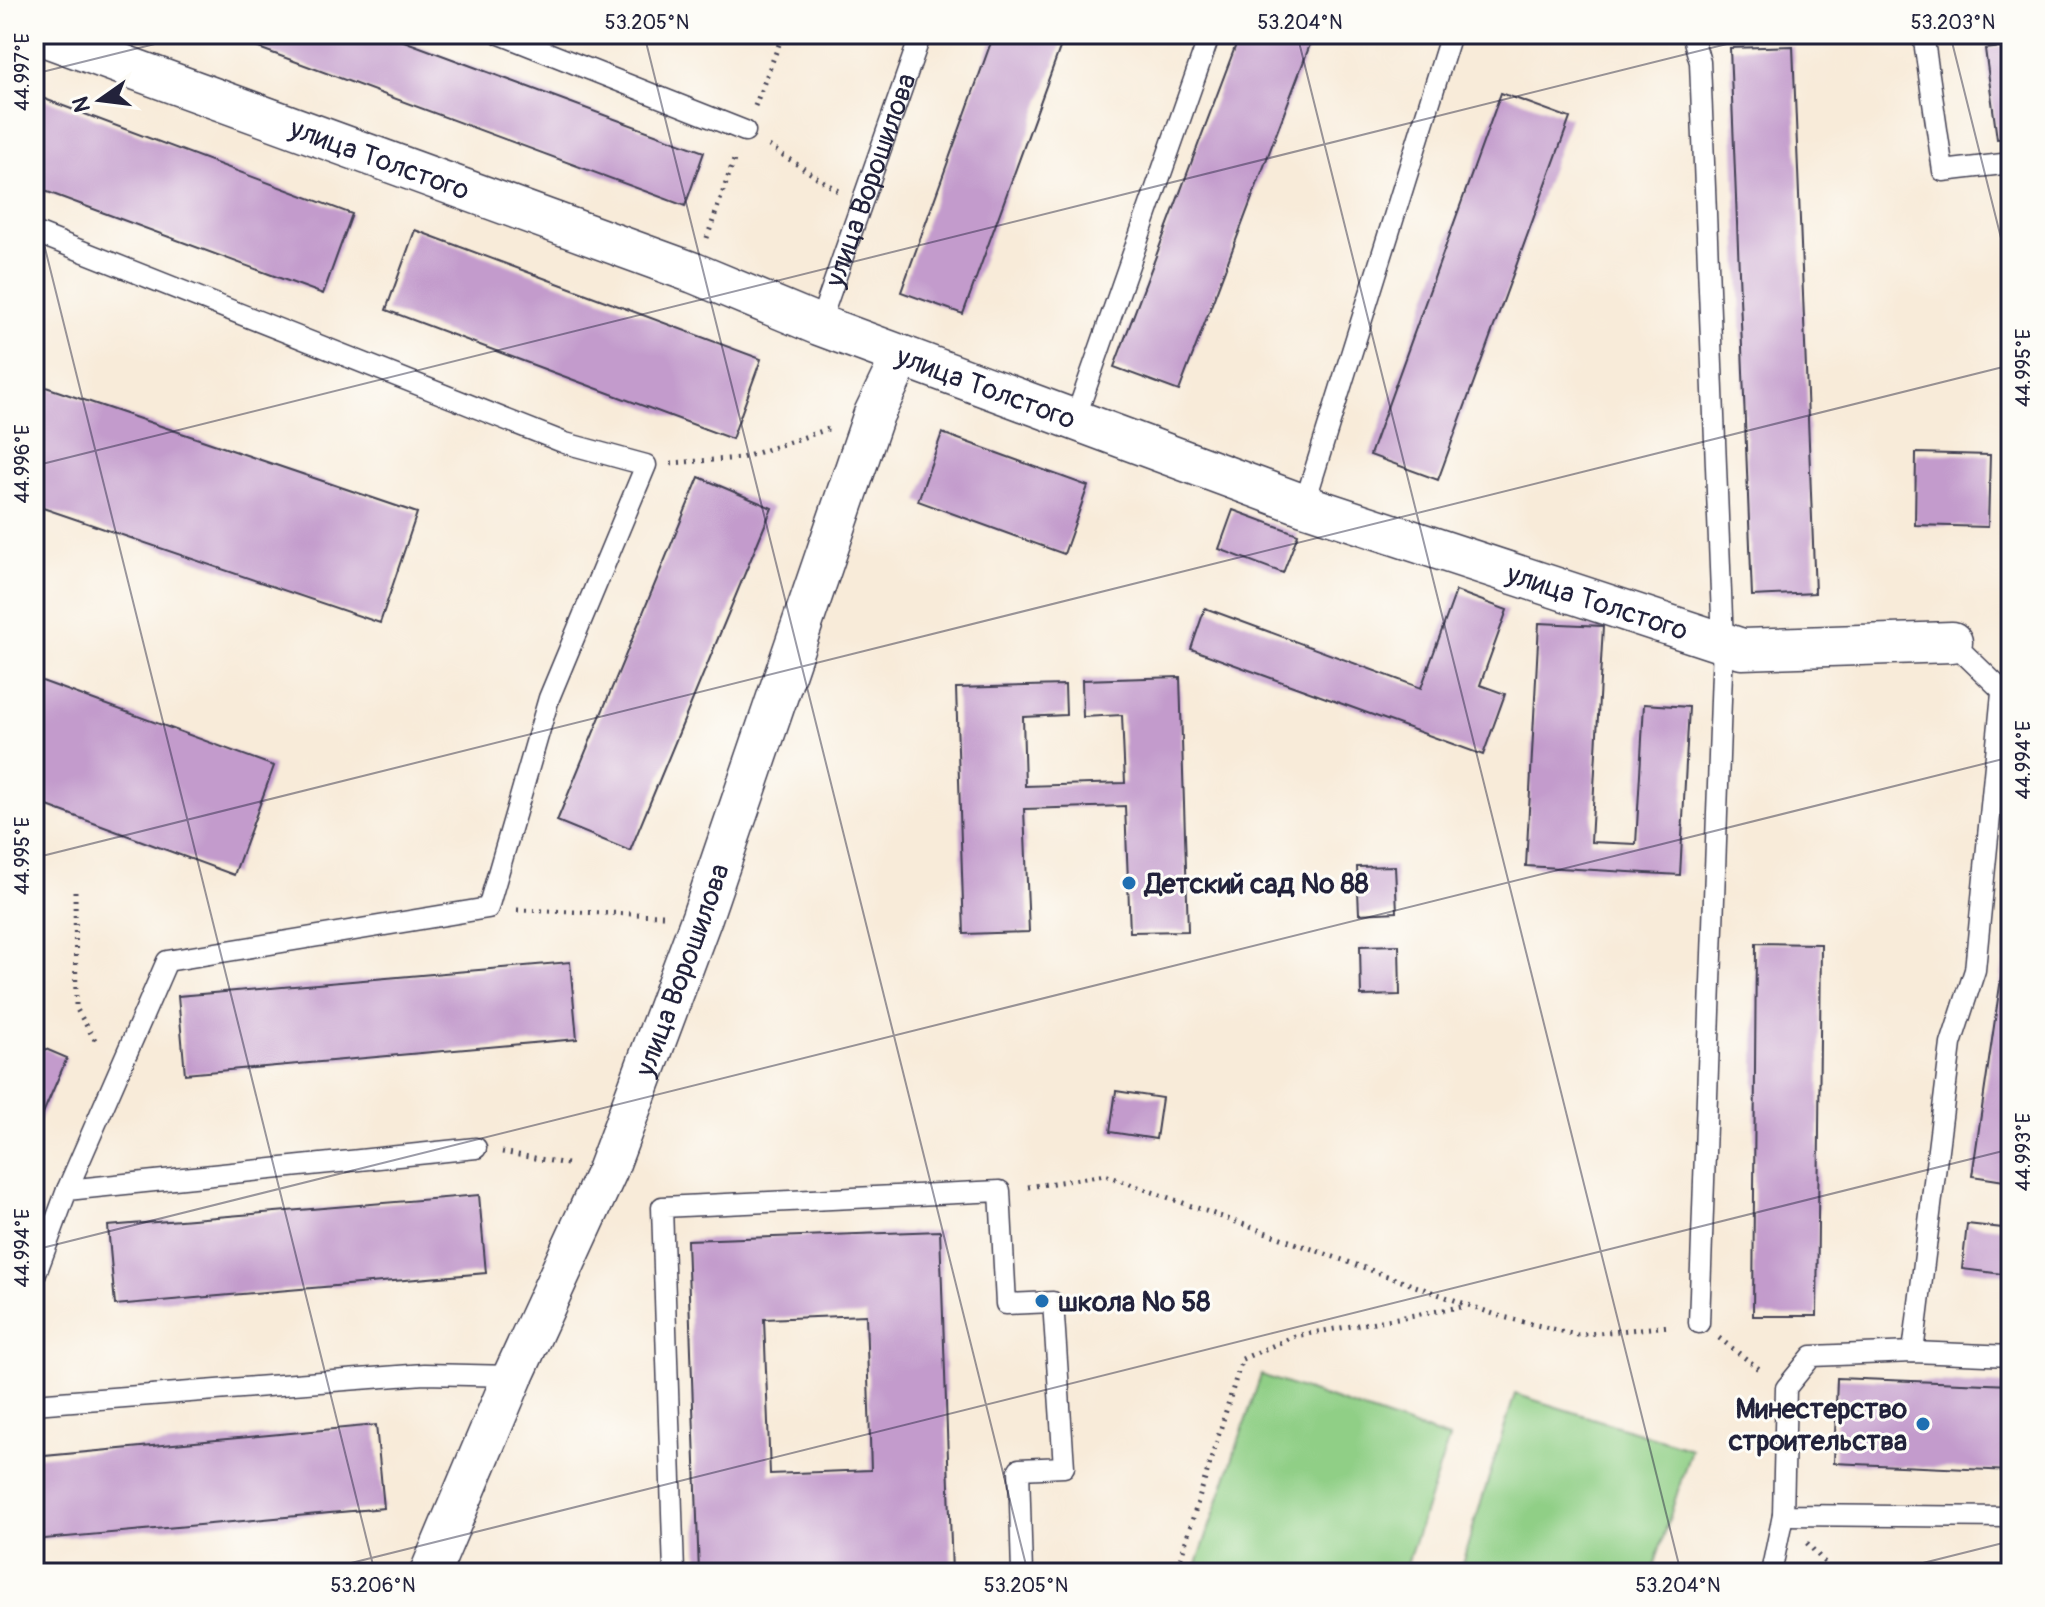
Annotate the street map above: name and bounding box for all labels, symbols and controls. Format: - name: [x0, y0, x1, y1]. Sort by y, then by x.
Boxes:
- text: 53.205°N: [605, 10, 689, 35]
- text: 53.204°N: [1257, 10, 1343, 35]
- text: 53.203°N: [1911, 10, 1995, 35]
- text: 44.997°E: [10, 33, 35, 111]
- north arrow: [60, 60, 140, 140]
- street label: улица Ворошилова: [817, 69, 925, 293]
- text: N: [66, 94, 97, 115]
- street label: улица Толстого: [284, 111, 474, 209]
- text: 44.995°E: [2011, 329, 2036, 407]
- street label: улица Толстого: [890, 339, 1080, 438]
- text: 44.996°E: [10, 425, 35, 503]
- street label: улица Толстого: [1501, 557, 1692, 649]
- text: 44.994°E: [2011, 721, 2036, 799]
- text: 44.995°E: [10, 817, 35, 895]
- street label: улица Ворошилова: [628, 859, 738, 1082]
- place label: Детский сад № 88: [1143, 867, 1369, 902]
- marker: Детский сад № 88: [1120, 874, 1138, 892]
- text: 44.993°E: [2011, 1113, 2036, 1191]
- text: 44.994°E: [10, 1209, 35, 1287]
- place label: школа № 58: [1058, 1285, 1210, 1320]
- marker: школа № 58: [1033, 1292, 1051, 1310]
- place label: Минестерство строительства: [1728, 1392, 1907, 1459]
- marker: Минестерство строительства: [1914, 1415, 1932, 1433]
- text: 53.206°N: [330, 1573, 416, 1598]
- text: 53.205°N: [984, 1573, 1068, 1598]
- text: 53.204°N: [1635, 1573, 1721, 1598]

